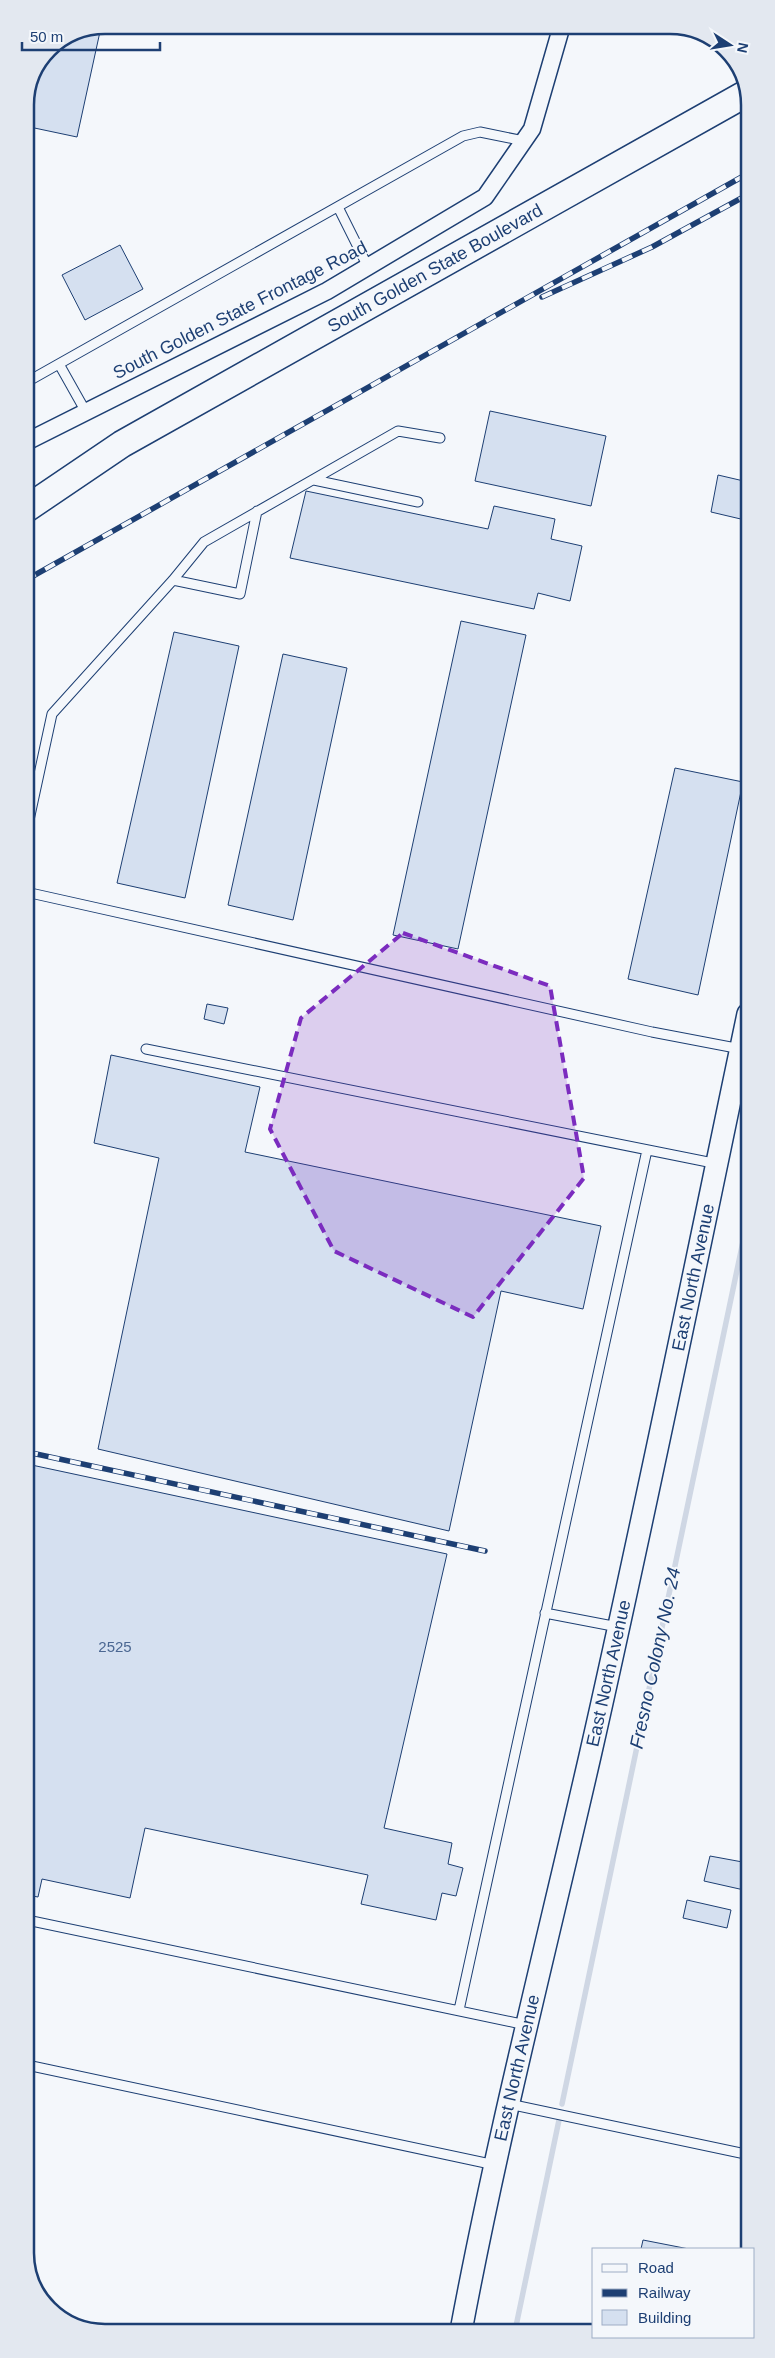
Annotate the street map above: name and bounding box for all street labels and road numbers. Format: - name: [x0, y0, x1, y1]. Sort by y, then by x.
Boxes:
- street label: South Golden State Boulevard: [324, 200, 546, 336]
- street label: South Golden State Frontage Road: [110, 237, 370, 383]
- street label: East North Avenue: [668, 1202, 718, 1353]
- street label: East North Avenue: [582, 1598, 634, 1749]
- street label: East North Avenue: [490, 1993, 544, 2143]

